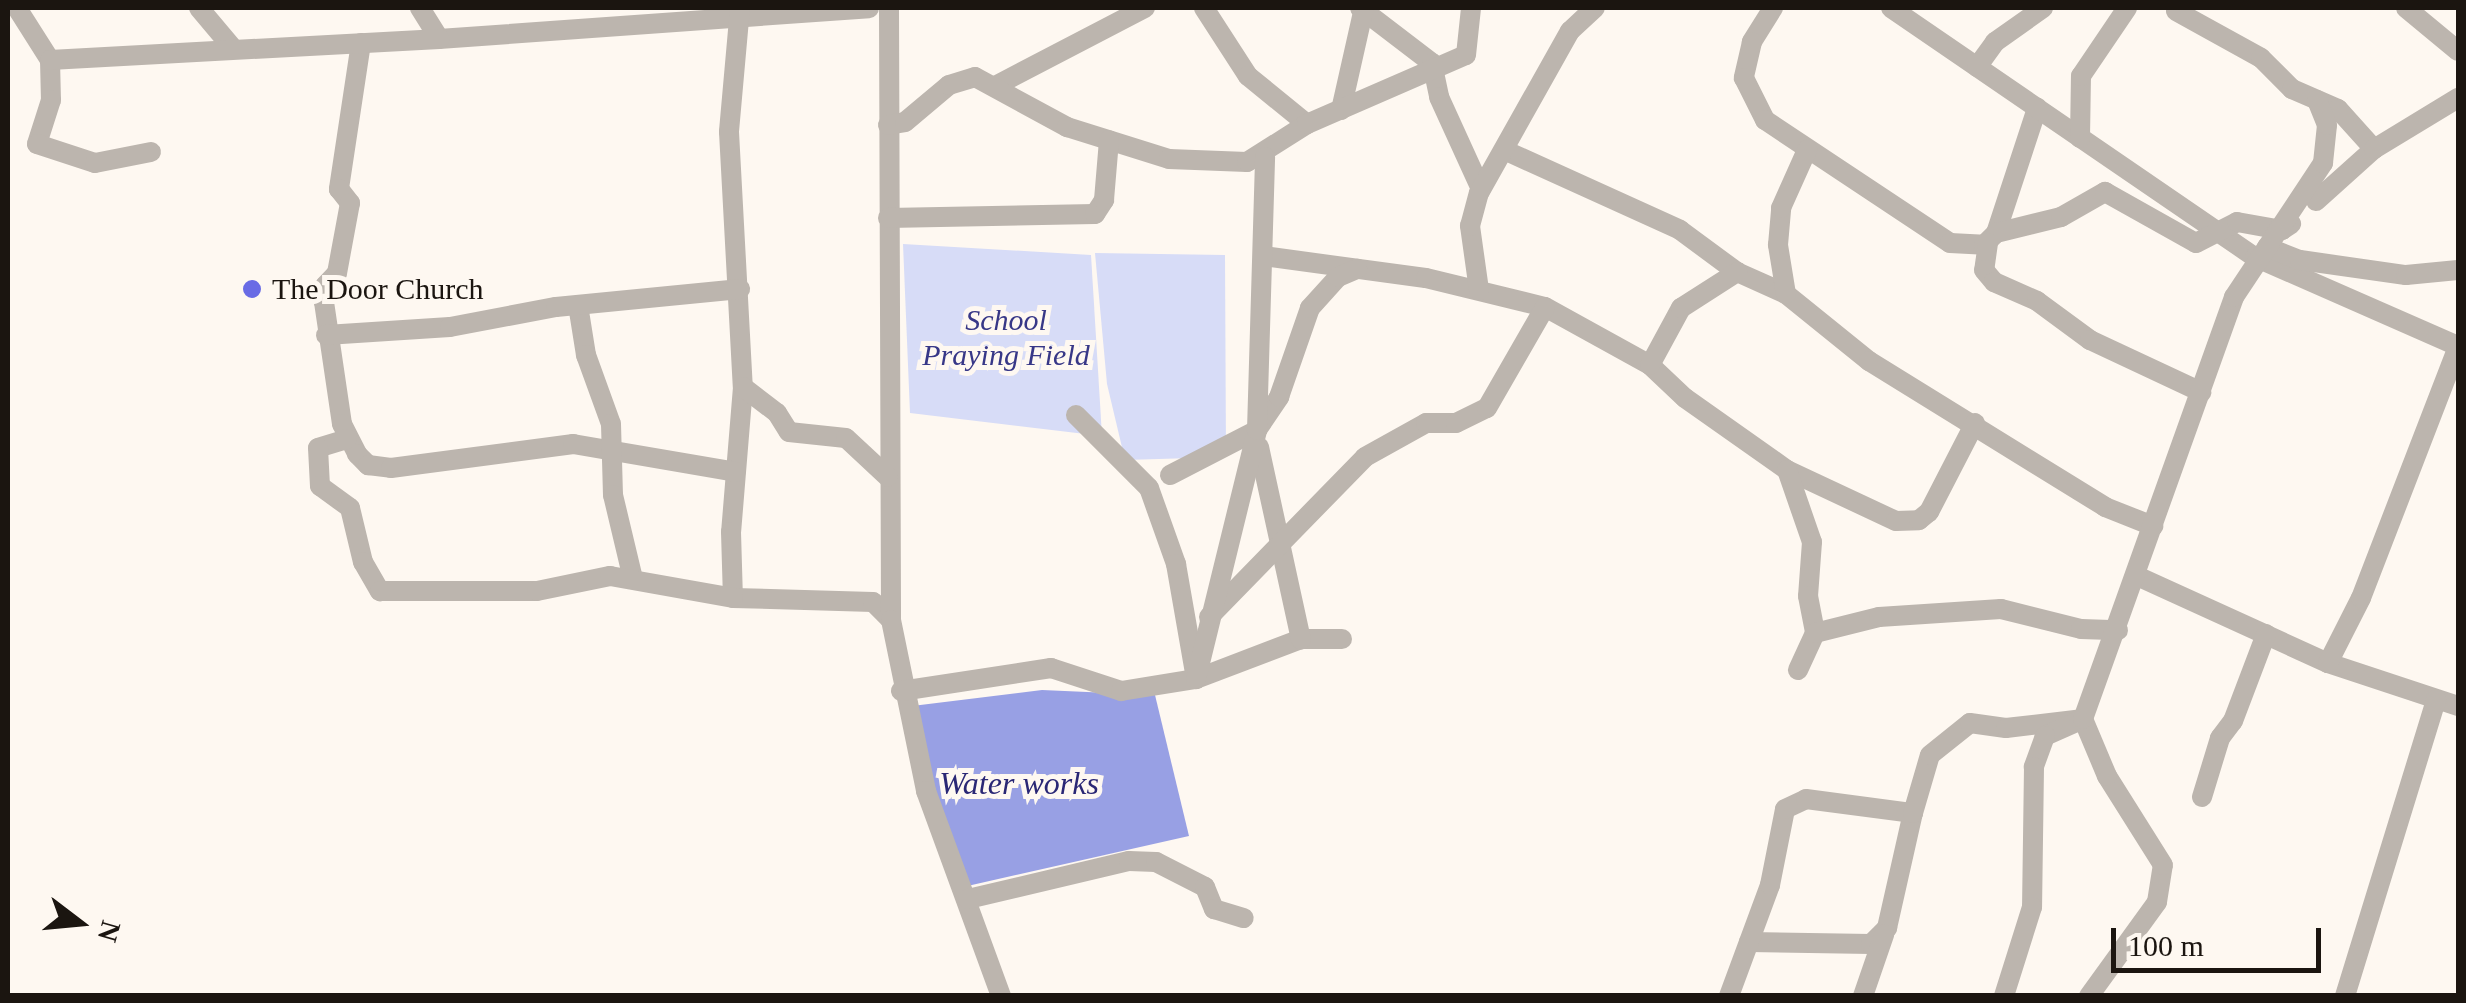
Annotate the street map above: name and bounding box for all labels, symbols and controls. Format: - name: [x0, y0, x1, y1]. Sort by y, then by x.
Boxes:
- place label: The Door Church: [272, 271, 484, 307]
- marker: The Door Church: [241, 278, 263, 300]
- park label: School Praying Field: [922, 302, 1090, 372]
- water label: Water works: [939, 764, 1099, 802]
- north arrow: [30, 873, 130, 973]
- scale bar: [2116, 908, 2326, 970]
- text: N: [92, 917, 127, 945]
- text: 100 m: [2128, 929, 2204, 962]

